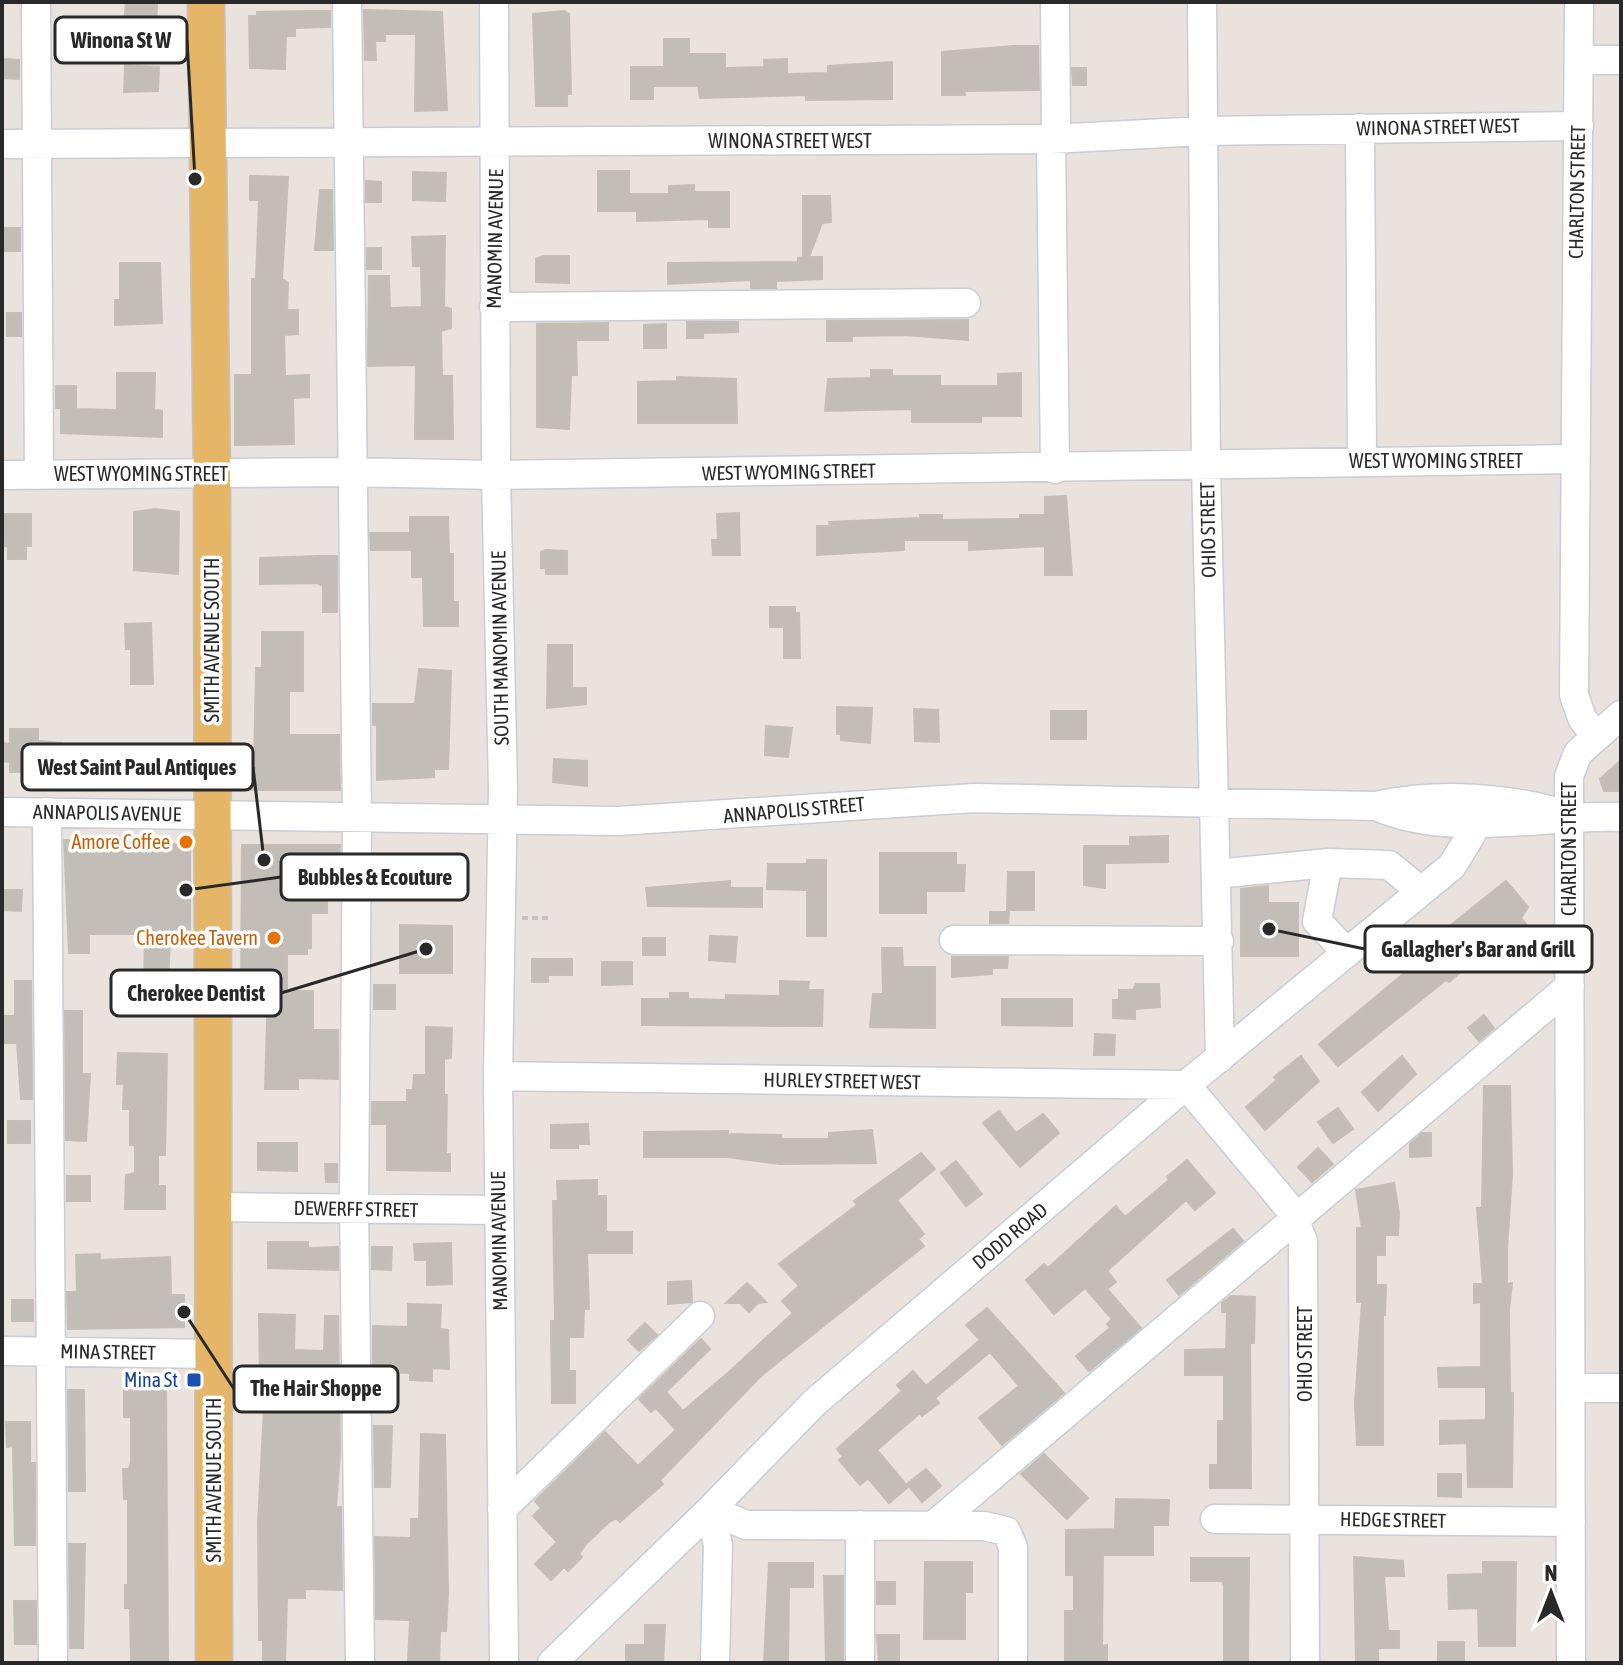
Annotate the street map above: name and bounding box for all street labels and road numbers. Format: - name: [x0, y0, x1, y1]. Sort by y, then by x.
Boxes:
- street label: WINONA STREET WEST: [1356, 114, 1520, 139]
- street label: CHARLTON STREET: [1564, 125, 1589, 259]
- street label: WINONA STREET WEST: [708, 129, 872, 152]
- street label: MANOMIN AVENUE: [482, 169, 507, 309]
- street label: WEST WYOMING STREET: [1349, 449, 1523, 472]
- street label: WEST WYOMING STREET: [702, 458, 876, 485]
- street label: WEST WYOMING STREET: [54, 462, 228, 485]
- street label: OHIO STREET: [1195, 482, 1220, 578]
- street label: SOUTH MANOMIN AVENUE: [486, 550, 513, 745]
- street label: SMITH AVENUE SOUTH: [200, 558, 223, 722]
- street label: CHARLTON STREET: [1557, 782, 1580, 916]
- street label: ANNAPOLIS STREET: [722, 792, 866, 827]
- street label: ANNAPOLIS AVENUE: [33, 800, 182, 825]
- street label: HURLEY STREET WEST: [763, 1068, 921, 1093]
- street label: MANOMIN AVENUE: [486, 1171, 511, 1311]
- street label: DEWERFF STREET: [294, 1196, 419, 1221]
- street label: DODD ROAD: [968, 1198, 1052, 1274]
- street label: OHIO STREET: [1293, 1306, 1316, 1402]
- street label: MINA STREET: [60, 1339, 156, 1364]
- street label: SMITH AVENUE SOUTH: [202, 1398, 225, 1562]
- street label: HEDGE STREET: [1340, 1507, 1447, 1532]

